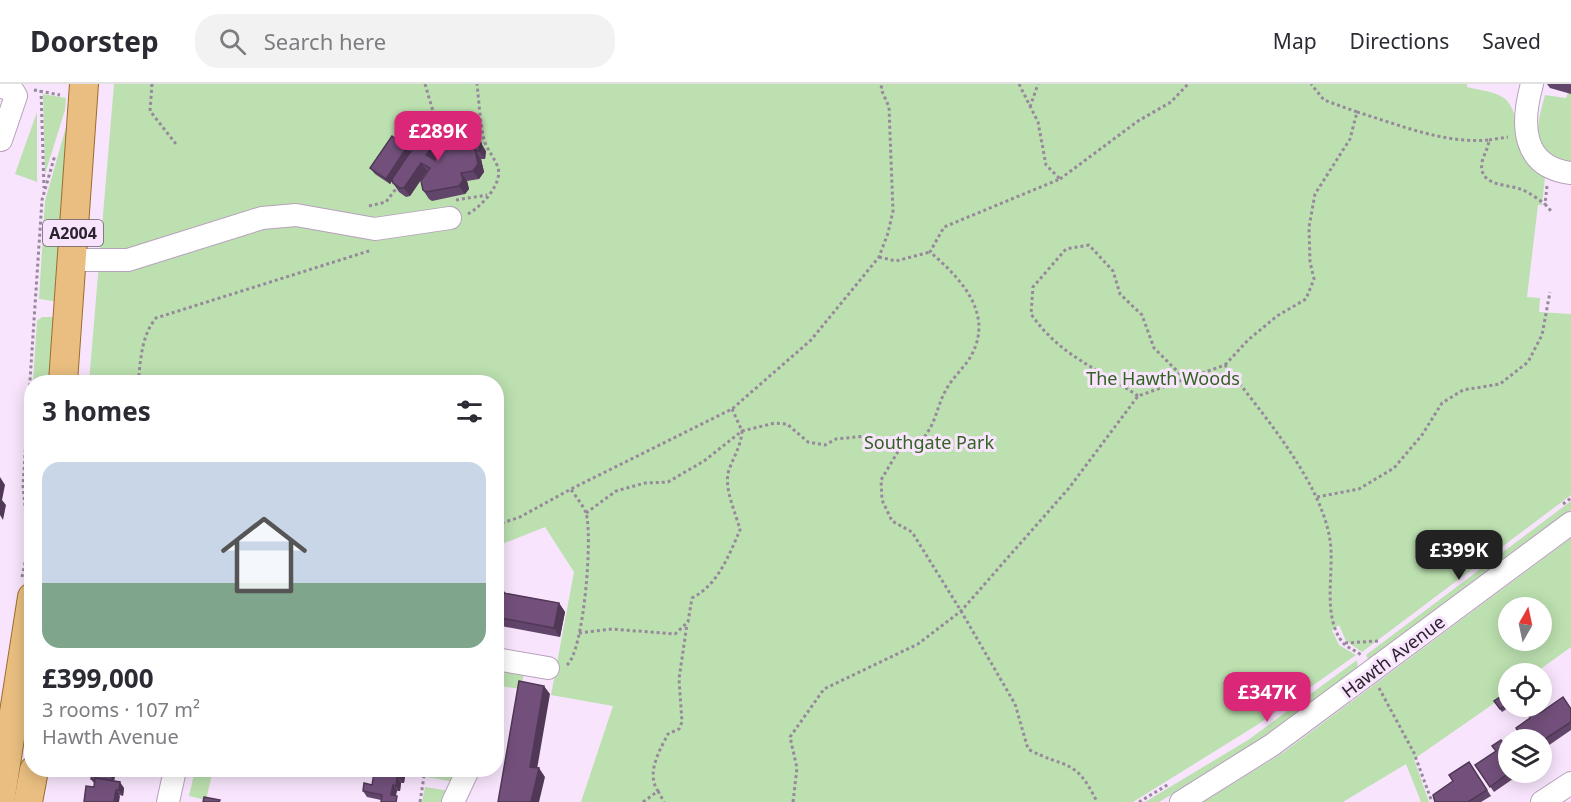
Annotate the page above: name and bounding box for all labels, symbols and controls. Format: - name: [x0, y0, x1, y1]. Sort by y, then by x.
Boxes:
- search box: [195, 14, 615, 68]
- text: Doorstep: [30, 22, 159, 60]
- icon: search: [216, 25, 249, 58]
- text: Search here: [264, 26, 386, 56]
- text: Map: [1273, 27, 1317, 55]
- text: Directions: [1350, 27, 1449, 55]
- text: Saved: [1482, 27, 1541, 55]
- pin: £289K: [396, 111, 480, 162]
- text: £289K: [408, 117, 468, 144]
- road number: A2004: [43, 220, 103, 246]
- park label: The Hawth Woods: [1086, 366, 1240, 390]
- text: 3 homes: [42, 393, 151, 429]
- icon: filters: [453, 395, 486, 428]
- park label: Southgate Park: [864, 430, 994, 454]
- icon: home: [210, 501, 318, 609]
- pin: £399K: [1417, 530, 1501, 581]
- text: £399K: [1429, 536, 1489, 563]
- north arrow: [1498, 597, 1552, 651]
- map controls: [1498, 597, 1552, 783]
- street label: Hawth Avenue: [1337, 609, 1449, 703]
- text: £399,000: [42, 660, 154, 696]
- button: locate: [1498, 663, 1552, 717]
- pin: £347K: [1225, 672, 1309, 723]
- text: £347K: [1237, 678, 1297, 705]
- text: 3 rooms · 107 m²: [42, 696, 200, 723]
- text: Hawth Avenue: [42, 723, 179, 750]
- button: layers: [1498, 729, 1552, 783]

